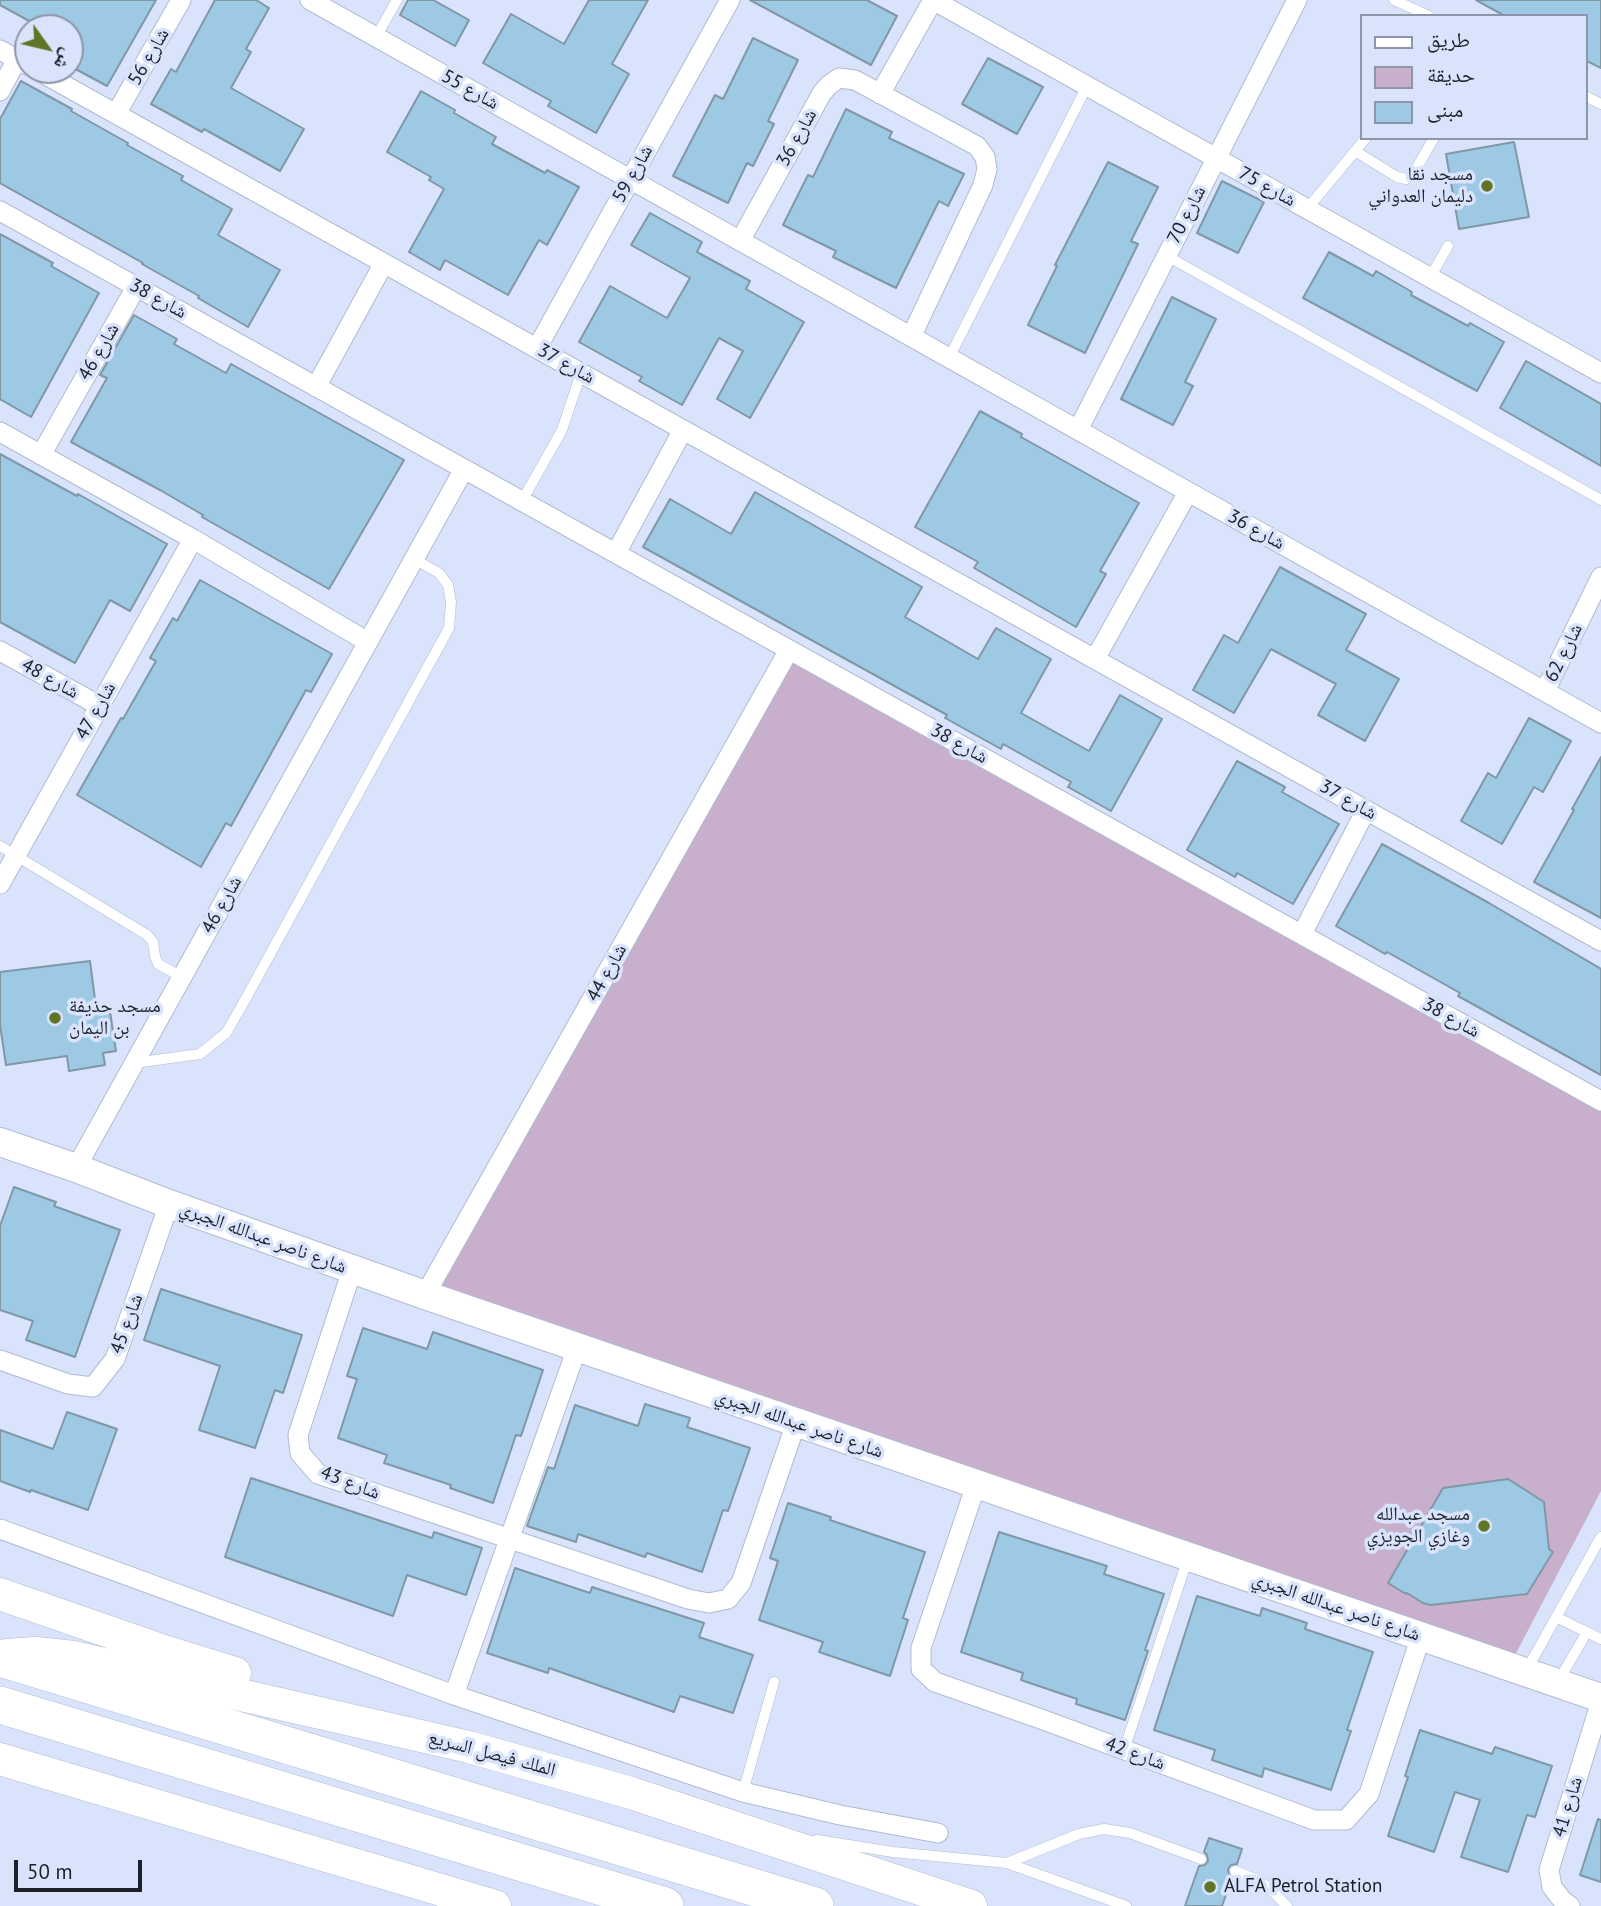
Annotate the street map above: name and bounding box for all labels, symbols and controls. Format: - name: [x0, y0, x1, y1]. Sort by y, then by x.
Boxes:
- north arrow: [14, 14, 84, 84]
- legend: [1360, 14, 1587, 140]
- street label: شارع 56: [124, 24, 174, 90]
- text: طريق: [1427, 26, 1470, 53]
- text: ش: [49, 45, 80, 75]
- text: حديقة: [1427, 61, 1475, 88]
- street label: شارع 55: [437, 65, 503, 115]
- text: مبنى: [1427, 96, 1463, 123]
- street label: شارع 36: [772, 105, 822, 171]
- street label: شارع 59: [608, 141, 658, 207]
- street label: شارع 75: [1234, 162, 1300, 212]
- place label: مسجد نقا دليمان العدواني: [1368, 164, 1473, 208]
- marker: مسجد نقا دليمان العدواني: [1479, 178, 1495, 194]
- street label: شارع 70: [1163, 182, 1211, 248]
- street label: شارع 38: [125, 274, 191, 324]
- street label: شارع 46: [74, 319, 124, 385]
- street label: شارع 37: [533, 339, 599, 389]
- street label: شارع 36: [1223, 505, 1289, 555]
- street label: شارع 62: [1540, 620, 1588, 686]
- street label: شارع 48: [17, 654, 83, 704]
- street label: شارع 47: [71, 678, 121, 744]
- street label: شارع 38: [926, 719, 992, 769]
- street label: شارع 37: [1315, 775, 1381, 825]
- street label: شارع 46: [197, 872, 247, 938]
- street label: شارع 44: [582, 940, 632, 1006]
- street label: شارع 38: [1418, 993, 1484, 1043]
- place label: مسجد حذيفة بن اليمان: [69, 996, 161, 1040]
- marker: مسجد حذيفة بن اليمان: [47, 1010, 63, 1026]
- street label: شارع ناصر عبدالله الجبري: [176, 1197, 350, 1279]
- street label: شارع 45: [106, 1291, 148, 1357]
- street label: شارع ناصر عبدالله الجبري: [712, 1385, 886, 1463]
- street label: شارع 43: [317, 1461, 383, 1505]
- place label: مسجد عبدالله وغازي الجويزي: [1367, 1504, 1470, 1548]
- marker: مسجد عبدالله وغازي الجويزي: [1476, 1518, 1492, 1534]
- street label: شارع ناصر عبدالله الجبري: [1249, 1568, 1423, 1646]
- street label: الملك فيصل السريع: [426, 1726, 558, 1782]
- street label: شارع 42: [1102, 1733, 1168, 1775]
- street label: شارع 41: [1548, 1774, 1588, 1840]
- scale bar: [18, 1846, 145, 1890]
- text: 50 m: [27, 1858, 73, 1885]
- place label: ALFA Petrol Station: [1224, 1876, 1382, 1898]
- marker: ALFA Petrol Station: [1202, 1879, 1218, 1895]

